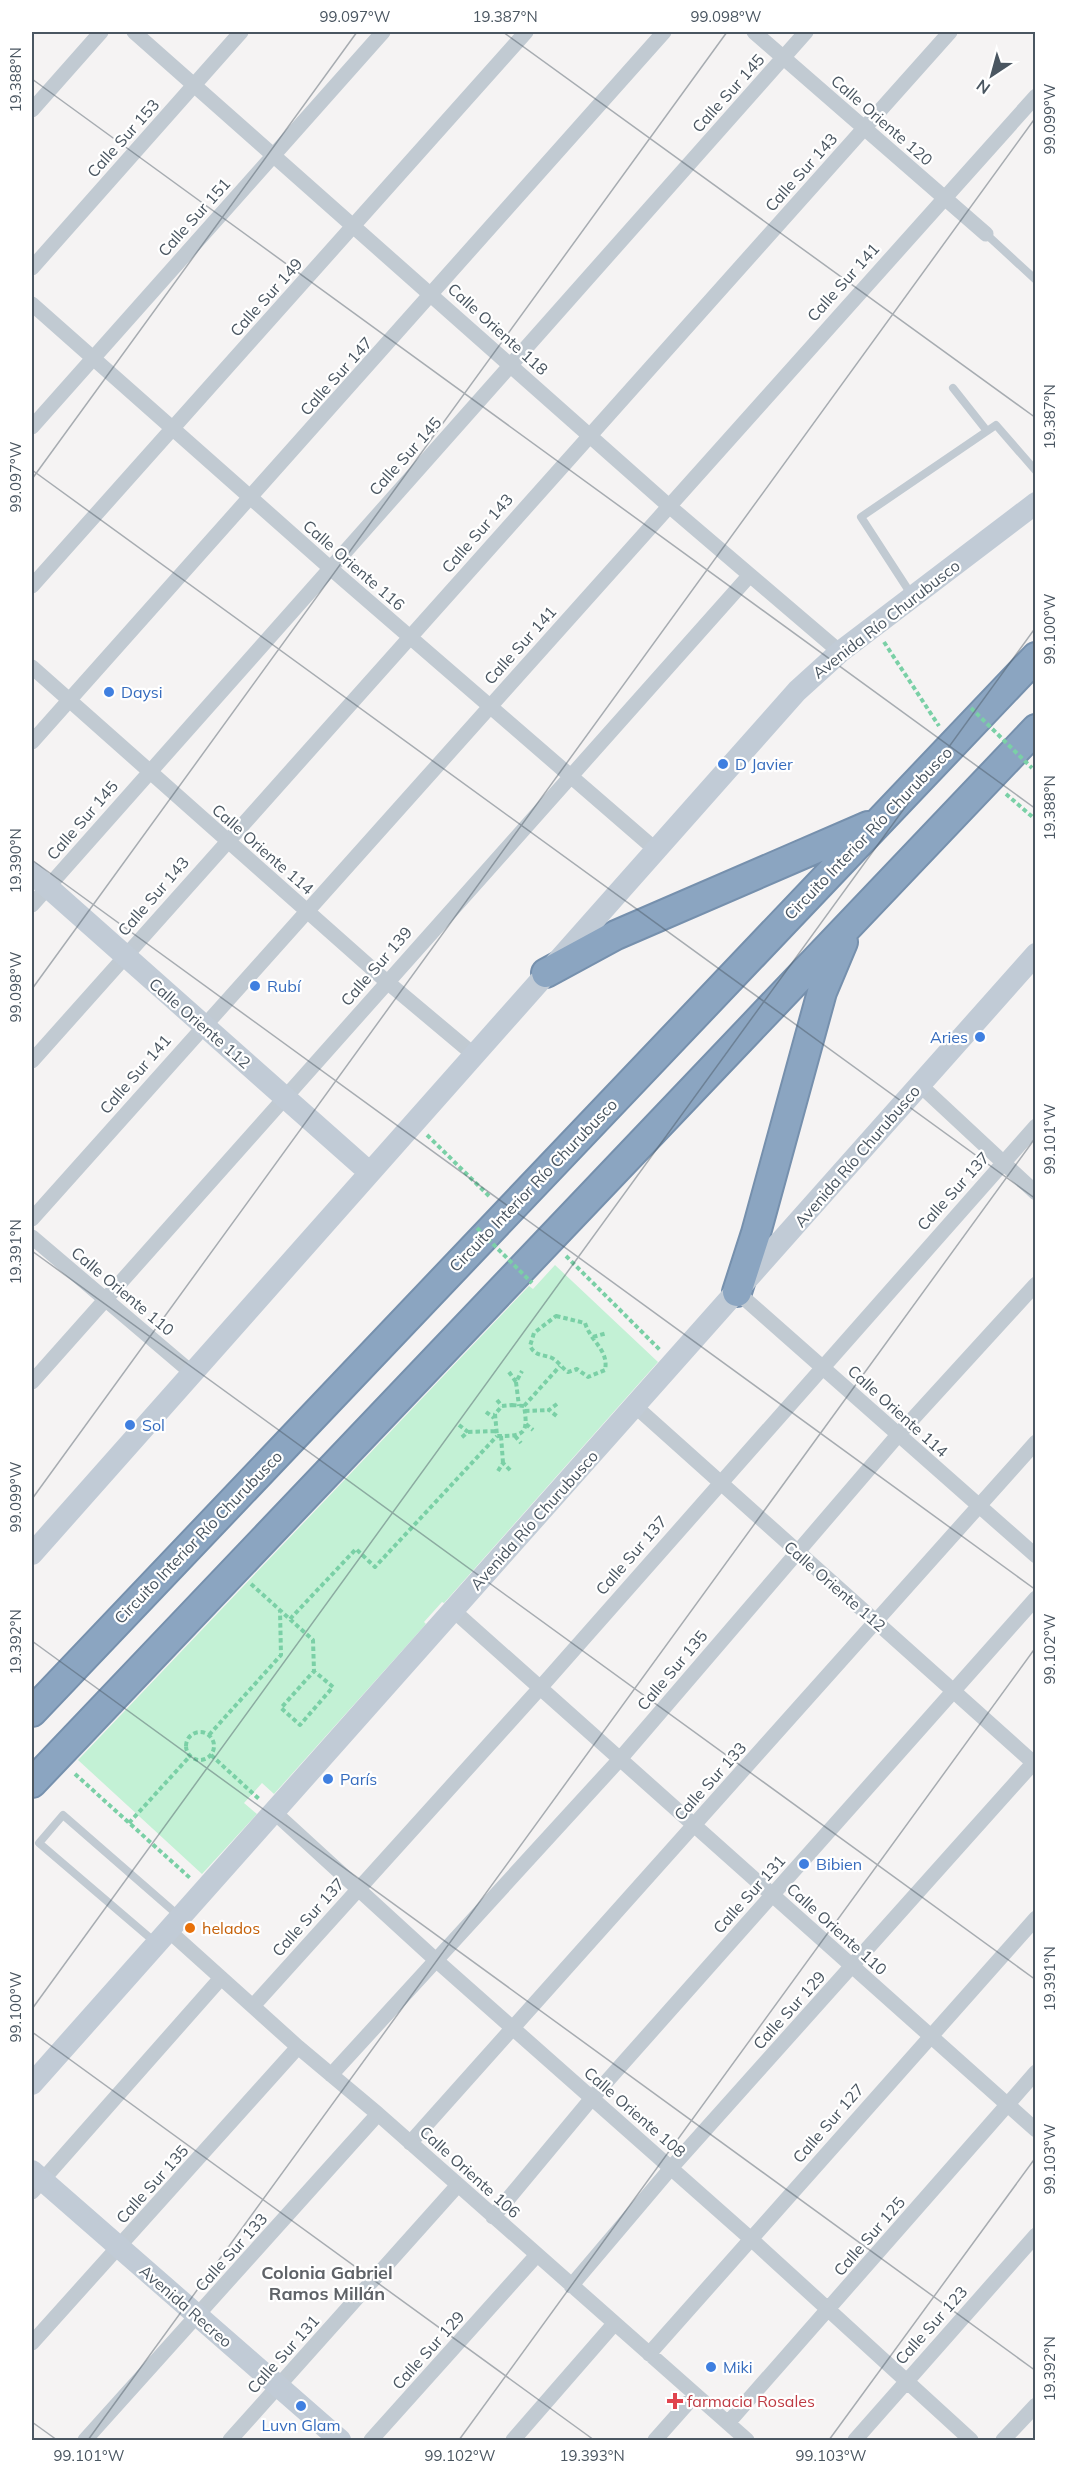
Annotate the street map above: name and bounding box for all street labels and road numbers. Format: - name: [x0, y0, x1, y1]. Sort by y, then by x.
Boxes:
- street label: Calle Sur 145: [688, 50, 768, 136]
- street label: Calle Oriente 120: [827, 70, 937, 170]
- street label: Calle Sur 153: [83, 95, 163, 181]
- street label: Calle Sur 143: [761, 129, 841, 215]
- street label: Calle Sur 151: [154, 174, 234, 260]
- street label: Calle Sur 141: [803, 239, 883, 325]
- street label: Calle Sur 149: [226, 254, 306, 340]
- street label: Calle Oriente 118: [444, 279, 552, 379]
- street label: Calle Sur 147: [296, 333, 376, 419]
- street label: Calle Sur 145: [365, 413, 445, 499]
- street label: Calle Sur 143: [437, 489, 517, 577]
- street label: Calle Oriente 116: [299, 515, 409, 615]
- street label: Avenida Río Churubusco: [808, 555, 964, 683]
- street label: Calle Sur 141: [480, 602, 560, 688]
- street label: Circuito Interior Río Churubusco: [780, 742, 956, 924]
- street label: Calle Sur 145: [42, 776, 122, 864]
- street label: Calle Oriente 114: [208, 799, 318, 899]
- street label: Calle Sur 143: [113, 852, 193, 940]
- street label: Calle Sur 139: [336, 922, 416, 1010]
- street label: Calle Oriente 112: [145, 973, 255, 1073]
- street label: Calle Sur 141: [95, 1030, 175, 1118]
- street label: Avenida Río Churubusco: [790, 1081, 924, 1231]
- street label: Circuito Interior Río Churubusco: [445, 1094, 621, 1276]
- street label: Calle Sur 137: [913, 1148, 993, 1234]
- street label: Calle Oriente 110: [68, 1242, 178, 1340]
- street label: Calle Oriente 114: [844, 1361, 953, 1462]
- street label: Circuito Interior Río Churubusco: [110, 1446, 286, 1628]
- street label: Avenida Río Churubusco: [466, 1446, 602, 1594]
- street label: Calle Sur 137: [591, 1511, 671, 1599]
- street label: Calle Oriente 112: [780, 1536, 890, 1636]
- street label: Calle Sur 135: [633, 1626, 711, 1714]
- street label: Calle Sur 133: [670, 1738, 750, 1824]
- street label: Calle Sur 131: [709, 1851, 789, 1937]
- street label: Calle Sur 137: [268, 1874, 348, 1960]
- street label: Calle Oriente 110: [783, 1879, 891, 1979]
- street label: Calle Sur 129: [749, 1967, 829, 2053]
- street label: Calle Oriente 108: [580, 2062, 690, 2162]
- street label: Calle Sur 127: [788, 2079, 868, 2167]
- street label: Calle Oriente 106: [416, 2122, 524, 2222]
- street label: Calle Sur 135: [112, 2141, 192, 2227]
- street label: Calle Sur 125: [829, 2192, 909, 2280]
- street label: Calle Sur 133: [191, 2209, 271, 2295]
- street label: Avenida Recreo: [136, 2260, 236, 2352]
- street label: Calle Sur 123: [891, 2282, 971, 2368]
- street label: Calle Sur 129: [388, 2307, 468, 2393]
- street label: Calle Sur 131: [243, 2311, 323, 2397]

